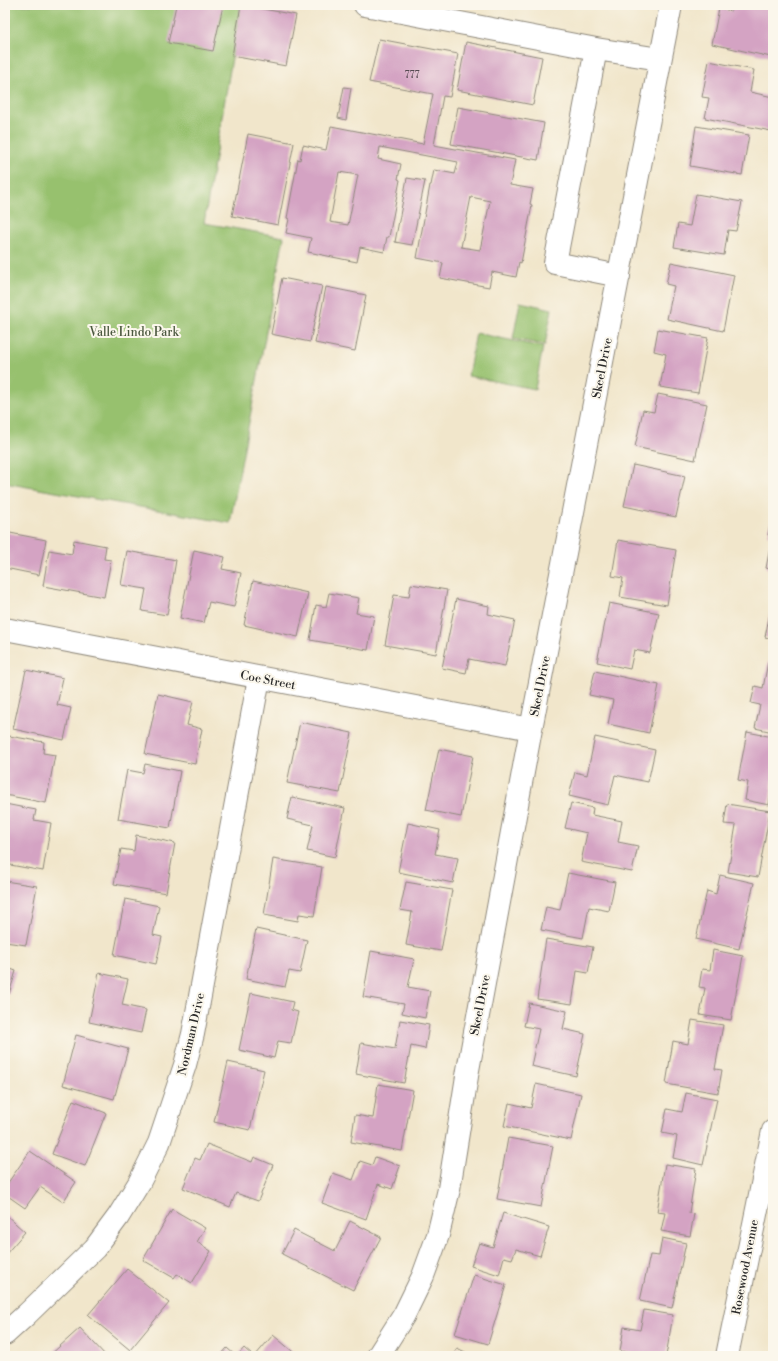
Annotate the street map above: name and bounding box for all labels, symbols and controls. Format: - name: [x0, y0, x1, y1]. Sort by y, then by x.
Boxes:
- house number: 777: [404, 69, 420, 81]
- park label: Valle Lindo Park: [88, 325, 179, 340]
- street label: Skeel Drive: [589, 336, 616, 400]
- street label: Skeel Drive: [527, 654, 554, 718]
- street label: Coe Street: [239, 668, 298, 693]
- street label: Skeel Drive: [467, 973, 494, 1037]
- street label: Nordman Drive: [175, 991, 208, 1077]
- street label: Rosewood Avenue: [729, 1218, 762, 1316]

